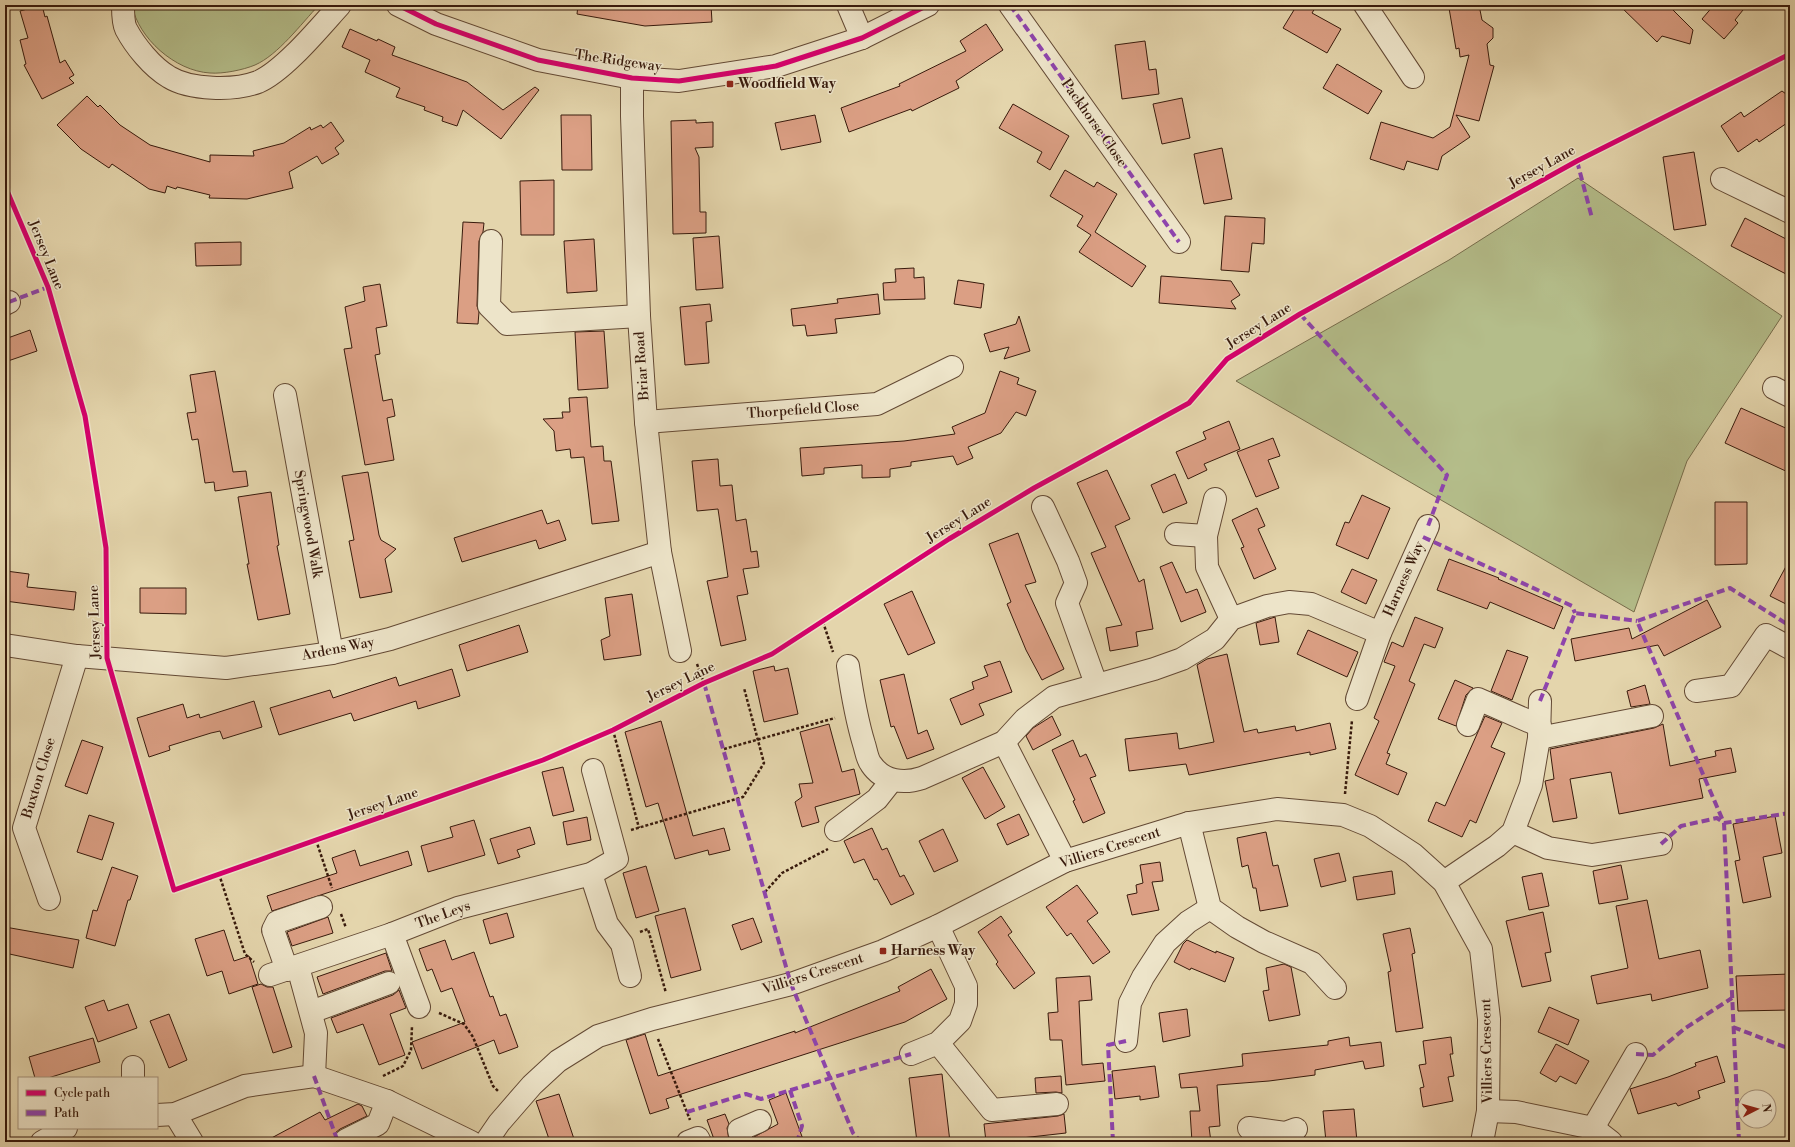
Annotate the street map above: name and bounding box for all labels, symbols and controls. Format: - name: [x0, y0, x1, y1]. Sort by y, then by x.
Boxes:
- street label: The Ridgeway: [573, 46, 663, 76]
- place label: Woodfield Way: [737, 75, 837, 93]
- street label: Packhorse Close: [1057, 75, 1131, 171]
- marker: Woodfield Way: [725, 79, 735, 89]
- street label: Jersey Lane: [1505, 141, 1579, 193]
- street label: Jersey Lane: [23, 217, 68, 293]
- street label: Jersey Lane: [1222, 299, 1295, 354]
- street label: Briar Road: [631, 331, 653, 402]
- street label: Thorpefield Close: [746, 397, 860, 423]
- street label: Springwood Walk: [290, 469, 326, 580]
- street label: Jersey Lane: [922, 493, 995, 548]
- street label: Harness Way: [1379, 538, 1429, 620]
- street label: Jersey Lane: [85, 585, 105, 660]
- street label: Ardens Way: [299, 633, 376, 665]
- street label: Jersey Lane: [643, 658, 718, 707]
- street label: Buxton Close: [18, 735, 60, 822]
- street label: Jersey Lane: [344, 783, 421, 825]
- street label: Villiers Crescent: [1056, 823, 1163, 873]
- street label: The Leys: [413, 897, 473, 933]
- place label: Harness Way: [891, 942, 976, 960]
- marker: Harness Way: [878, 946, 888, 956]
- street label: Villiers Crescent: [759, 949, 866, 999]
- street label: Villiers Crescent: [1477, 998, 1497, 1105]
- legend: [18, 1077, 158, 1129]
- text: Cycle path: [54, 1086, 110, 1101]
- north arrow: [1737, 1089, 1777, 1129]
- text: N: [1759, 1103, 1773, 1113]
- text: Path: [54, 1106, 79, 1121]

